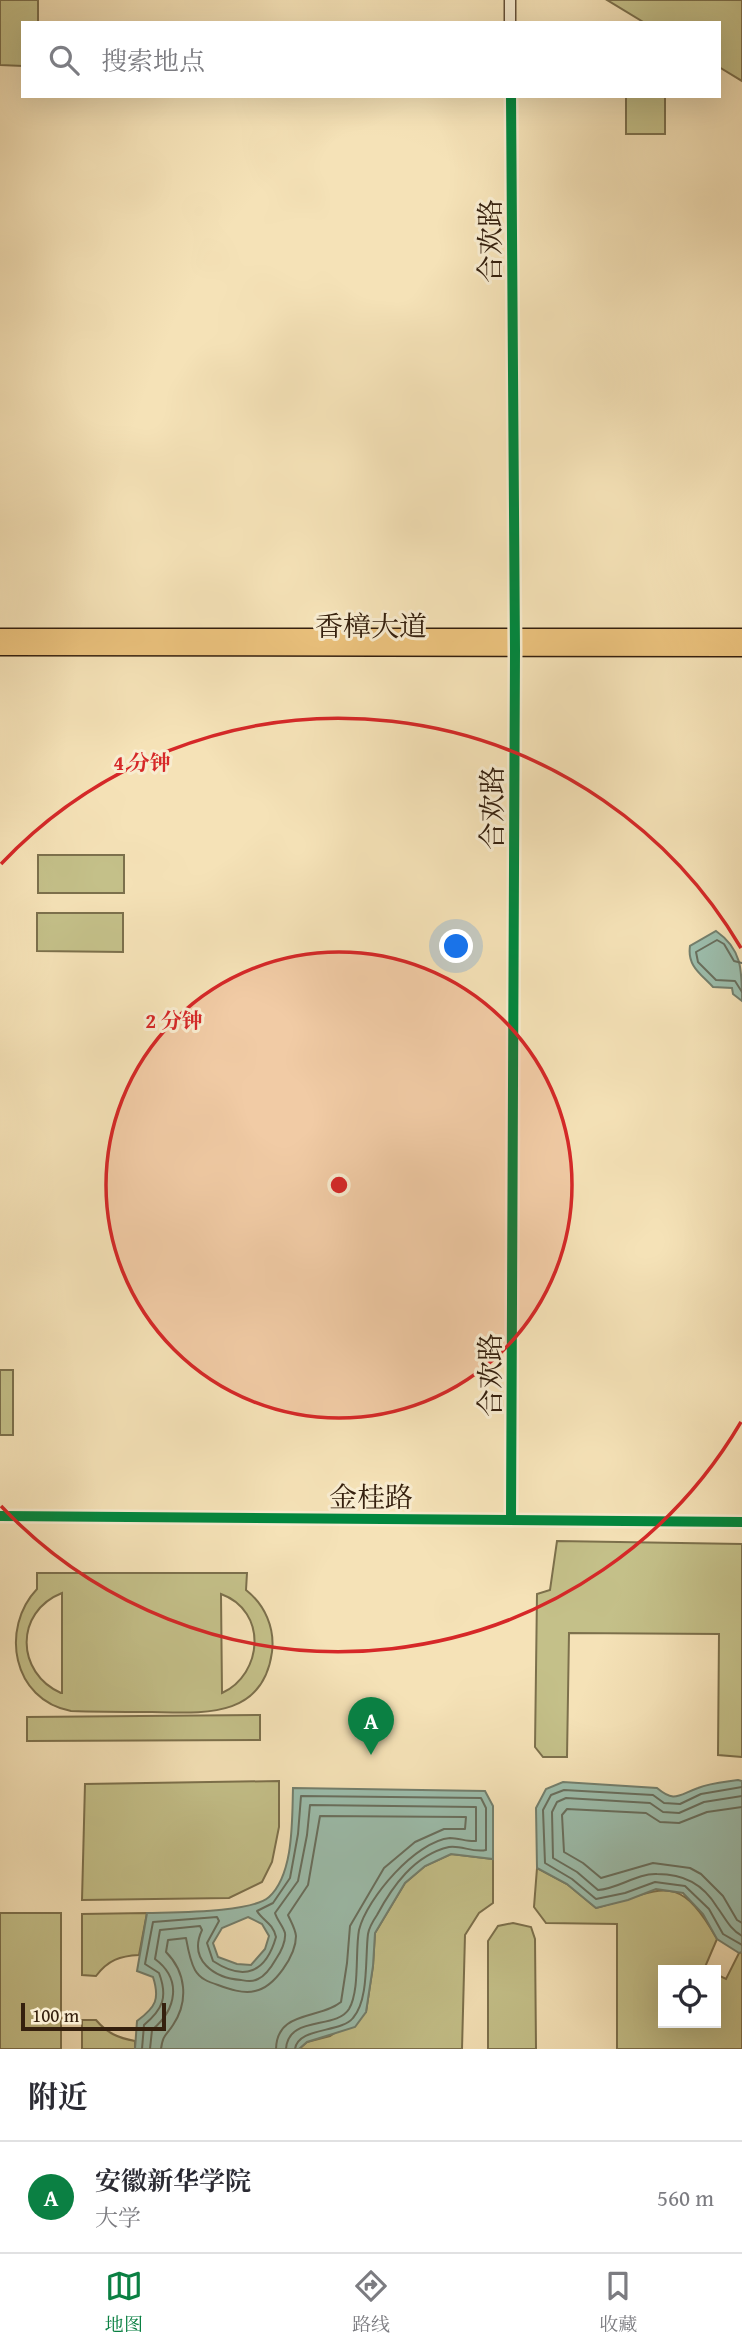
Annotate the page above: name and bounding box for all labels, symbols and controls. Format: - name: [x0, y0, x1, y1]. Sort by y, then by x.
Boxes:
- search box: [21, 21, 721, 98]
- icon: search: [45, 41, 83, 79]
- text: 搜索地点: [101, 41, 205, 80]
- street label: 合欢路: [469, 199, 510, 283]
- street label: 香樟大道: [315, 605, 427, 646]
- text: 4 分钟: [113, 747, 171, 778]
- street label: 合欢路: [471, 766, 512, 850]
- your location: [439, 929, 473, 963]
- text: 2 分钟: [145, 1005, 203, 1036]
- centre of rings: [327, 1173, 351, 1197]
- street label: 合欢路: [469, 1333, 510, 1417]
- street label: 金桂路: [329, 1476, 413, 1517]
- pin: A: [348, 1697, 394, 1755]
- map controls: [658, 1965, 721, 2028]
- button: locate: [658, 1965, 721, 2028]
- scale bar: [21, 2000, 166, 2032]
- text: 100 m: [32, 2001, 79, 2029]
- text: 附近: [28, 2074, 88, 2118]
- text: 安徽新华学院: [95, 2161, 251, 2200]
- text: A: [44, 2181, 58, 2214]
- text: 560 m: [657, 2181, 714, 2214]
- text: 大学: [95, 2201, 141, 2234]
- tab: 地图: [105, 2267, 143, 2338]
- tab: 路线: [352, 2267, 390, 2338]
- tab: 收藏: [599, 2267, 637, 2338]

